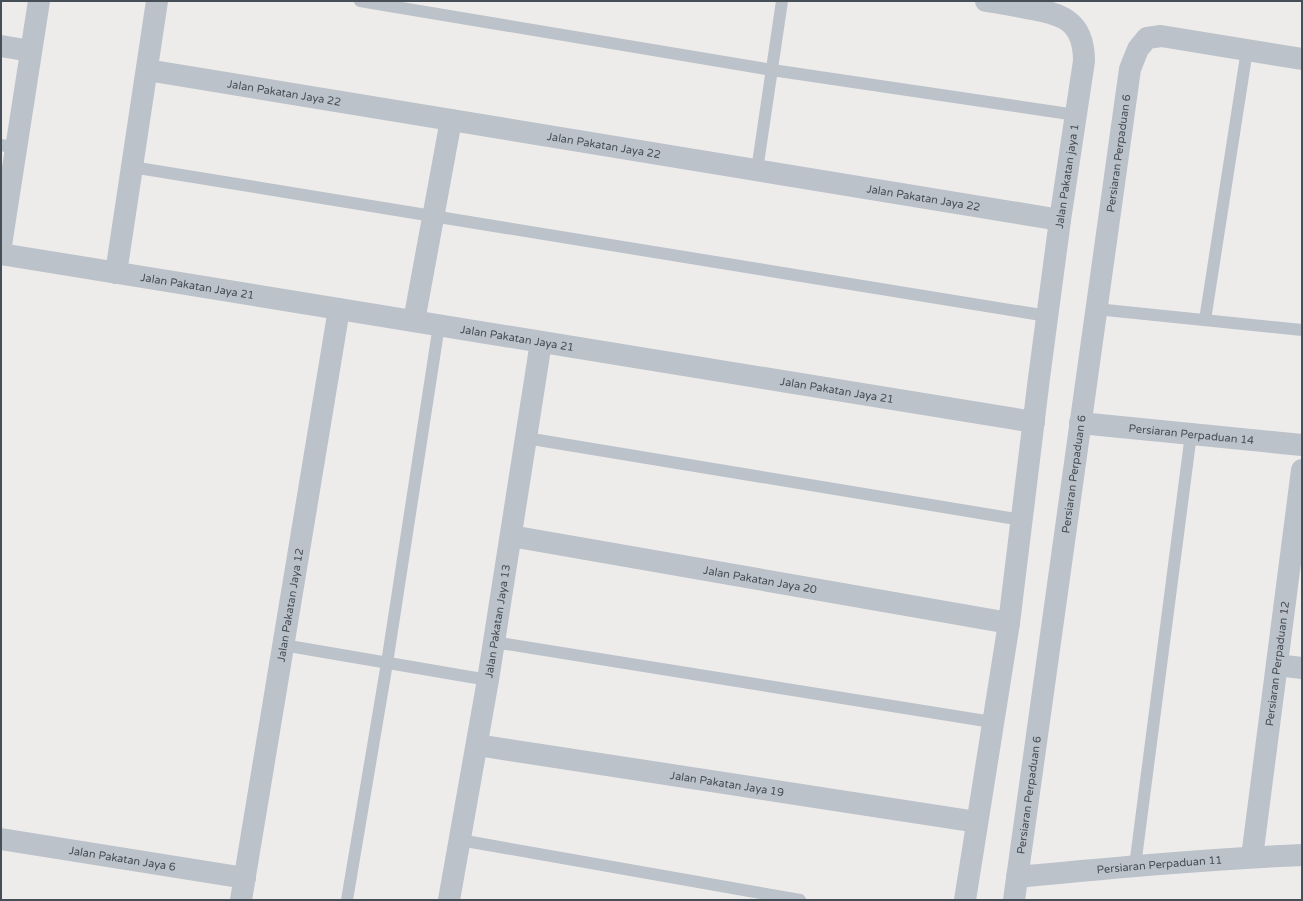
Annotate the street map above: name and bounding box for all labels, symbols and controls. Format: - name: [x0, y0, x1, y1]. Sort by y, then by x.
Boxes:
- street label: Jalan Pakatan Jaya 22: [226, 77, 342, 109]
- street label: Persiaran Perpaduan 6: [1104, 93, 1133, 213]
- street label: Jalan Pakatan jaya 1: [1053, 123, 1081, 229]
- street label: Jalan Pakatan Jaya 22: [546, 130, 662, 161]
- street label: Jalan Pakatan Jaya 22: [866, 182, 981, 214]
- street label: Jalan Pakatan Jaya 21: [140, 271, 255, 302]
- street label: Jalan Pakatan Jaya 21: [459, 323, 575, 354]
- street label: Jalan Pakatan Jaya 21: [779, 375, 895, 406]
- street label: Persiaran Perpaduan 6: [1059, 414, 1089, 534]
- street label: Persiaran Perpaduan 14: [1128, 422, 1255, 447]
- street label: Jalan Pakatan Jaya 12: [275, 547, 306, 663]
- street label: Jalan Pakatan Jaya 13: [482, 563, 513, 679]
- street label: Jalan Pakatan Jaya 20: [702, 564, 818, 596]
- street label: Persiaran Perpaduan 12: [1263, 600, 1292, 727]
- street label: Persiaran Perpaduan 6: [1014, 735, 1044, 855]
- street label: Jalan Pakatan Jaya 19: [669, 769, 785, 799]
- street label: Jalan Pakatan Jaya 6: [68, 844, 177, 874]
- street label: Persiaran Perpaduan 11: [1096, 853, 1223, 877]

